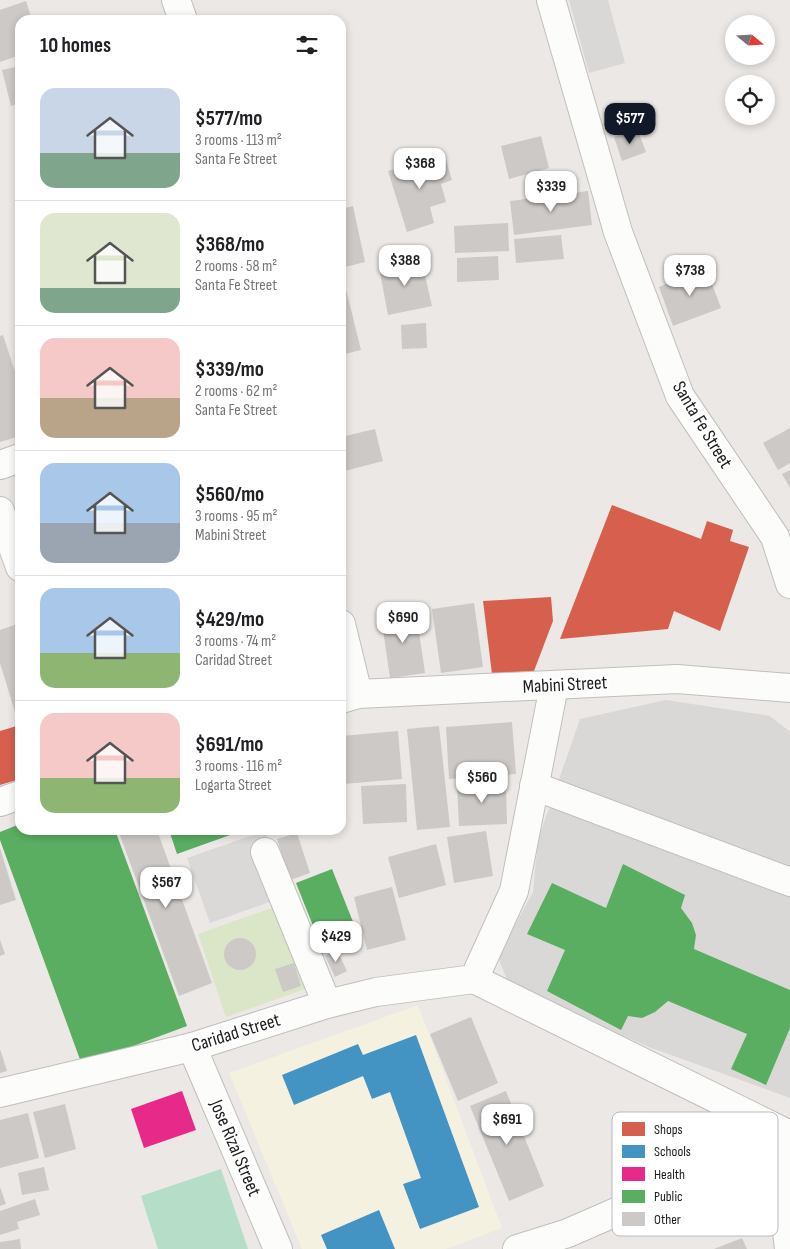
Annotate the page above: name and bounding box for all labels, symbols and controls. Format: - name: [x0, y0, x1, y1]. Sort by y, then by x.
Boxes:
- north arrow: [725, 15, 775, 65]
- map controls: [725, 15, 775, 125]
- icon: filters: [293, 31, 321, 59]
- text: 10 homes: [40, 33, 111, 58]
- button: locate: [725, 75, 775, 125]
- pin: $577: [600, 102, 660, 145]
- text: $577/mo: [195, 106, 262, 131]
- icon: home: [80, 108, 140, 168]
- text: $577: [615, 109, 645, 128]
- text: 3 rooms · 113 m²: [195, 131, 282, 150]
- pin: $368: [390, 148, 450, 190]
- text: Santa Fe Street: [195, 150, 277, 169]
- text: $368: [405, 154, 435, 173]
- pin: $339: [521, 170, 581, 213]
- text: $339: [536, 177, 566, 196]
- text: $368/mo: [195, 232, 264, 257]
- icon: home: [80, 233, 140, 293]
- pin: $388: [375, 244, 435, 287]
- text: $388: [390, 251, 420, 270]
- pin: $738: [660, 254, 720, 297]
- text: 2 rooms · 58 m²: [195, 257, 277, 276]
- text: $738: [675, 261, 705, 280]
- text: Santa Fe Street: [195, 276, 277, 295]
- text: $339/mo: [195, 357, 264, 382]
- icon: home: [80, 358, 140, 418]
- street label: Santa Fe Street: [667, 377, 737, 473]
- text: 2 rooms · 62 m²: [195, 382, 278, 401]
- text: Santa Fe Street: [195, 401, 277, 420]
- text: $560/mo: [195, 482, 264, 507]
- icon: home: [80, 483, 140, 543]
- text: 3 rooms · 95 m²: [195, 507, 277, 526]
- text: Mabini Street: [195, 526, 266, 545]
- pin: $690: [373, 602, 433, 644]
- text: $429/mo: [195, 607, 264, 632]
- icon: home: [80, 608, 140, 668]
- text: $690: [388, 608, 418, 627]
- text: 3 rooms · 74 m²: [195, 632, 276, 651]
- text: Caridad Street: [195, 651, 272, 670]
- street label: Mabini Street: [522, 671, 608, 699]
- text: $691/mo: [195, 732, 263, 757]
- icon: home: [80, 733, 140, 793]
- text: 3 rooms · 116 m²: [195, 757, 282, 776]
- pin: $560: [452, 762, 512, 804]
- text: $560: [467, 768, 497, 787]
- text: Logarta Street: [195, 776, 272, 795]
- pin: $567: [136, 866, 196, 909]
- text: $567: [151, 873, 181, 892]
- pin: $429: [306, 920, 366, 963]
- text: $429: [321, 927, 351, 946]
- street label: Caridad Street: [189, 1009, 283, 1057]
- street label: Jose Rizal Street: [204, 1095, 266, 1200]
- pin: $691: [477, 1104, 537, 1146]
- text: $691: [492, 1110, 522, 1129]
- legend: [612, 1112, 778, 1236]
- text: Shops: [654, 1121, 683, 1138]
- text: Schools: [654, 1143, 691, 1160]
- text: Health: [654, 1166, 685, 1183]
- text: Public: [654, 1188, 683, 1205]
- text: Other: [654, 1211, 681, 1228]

